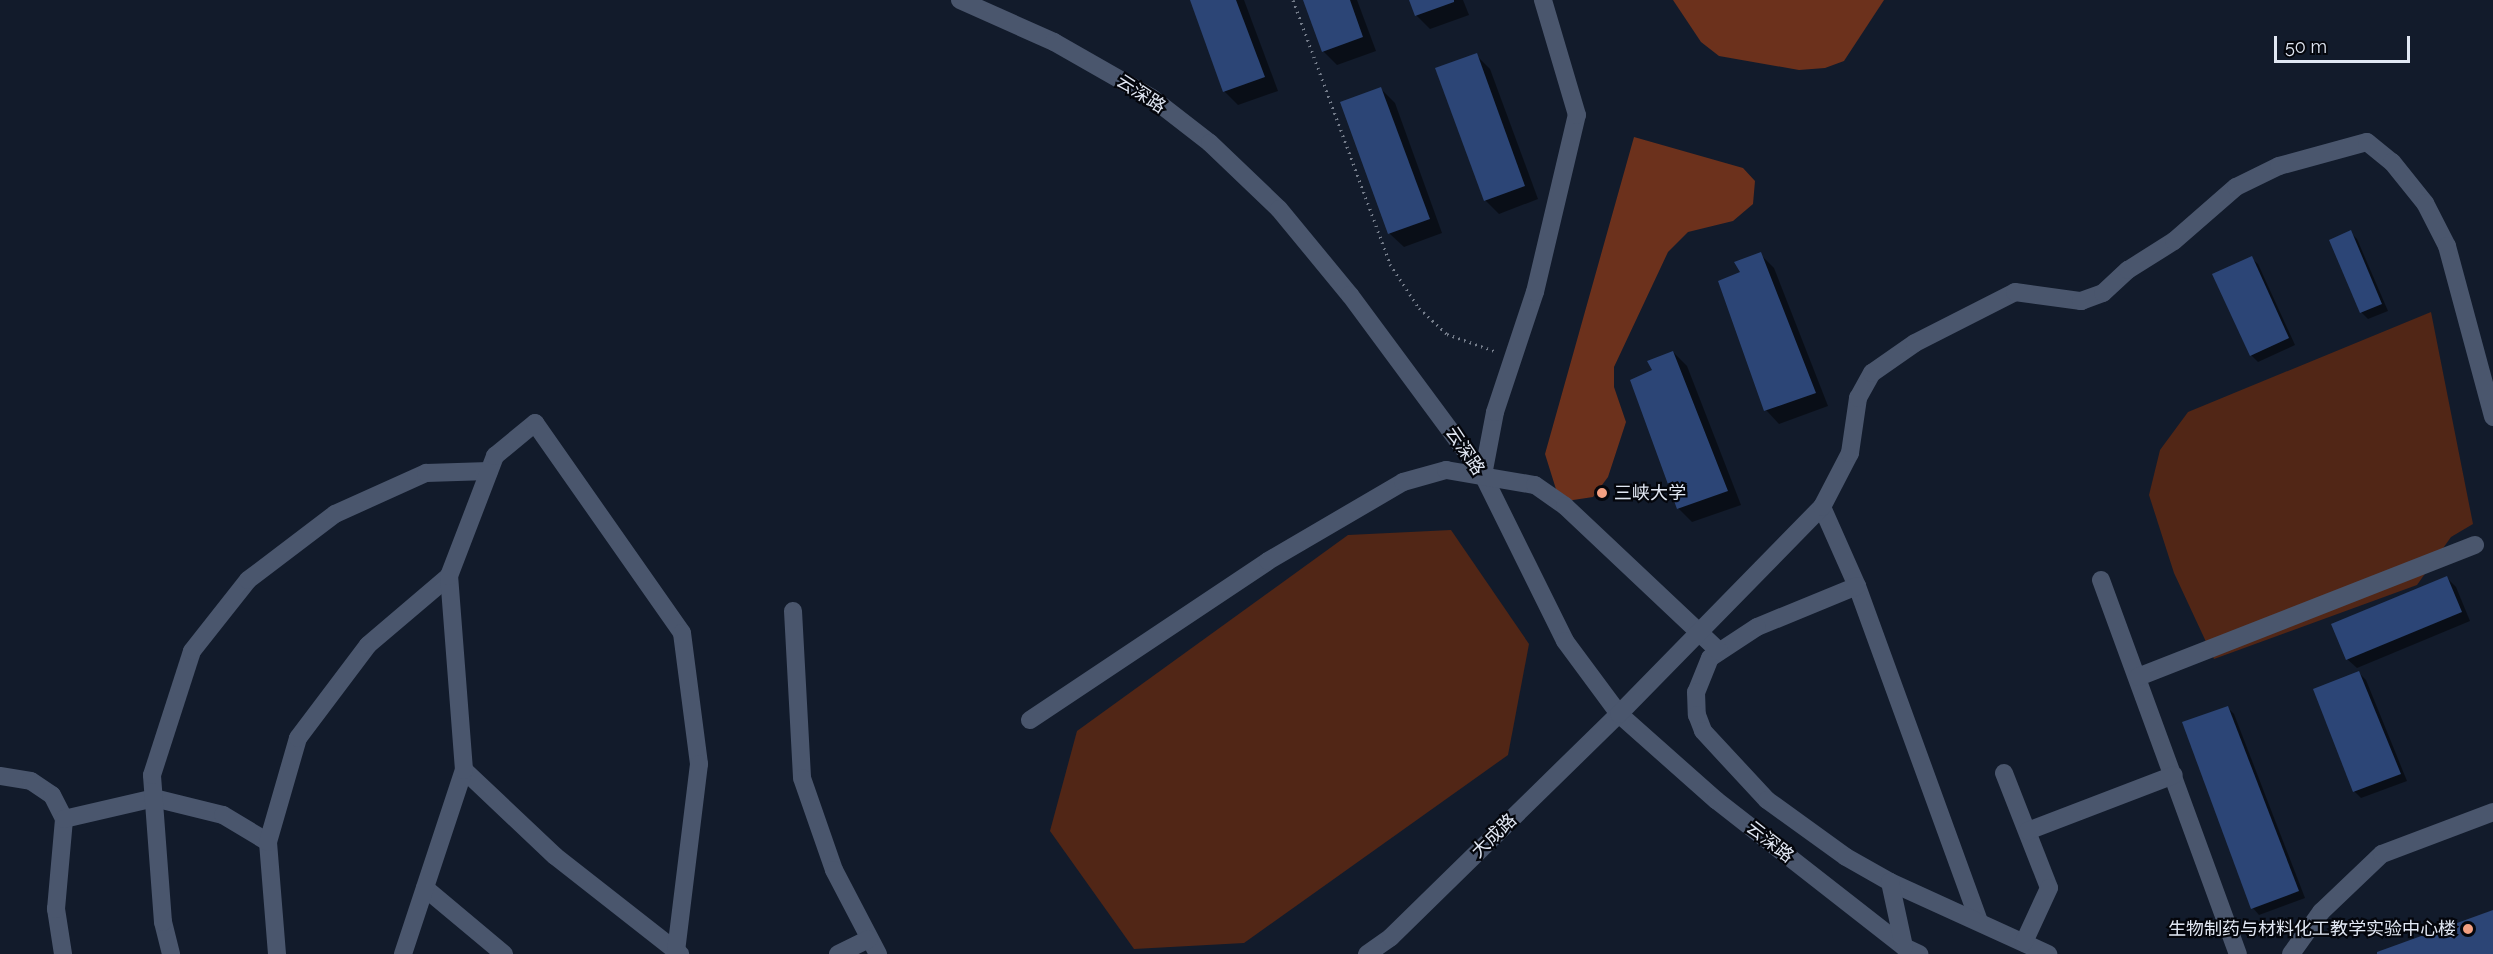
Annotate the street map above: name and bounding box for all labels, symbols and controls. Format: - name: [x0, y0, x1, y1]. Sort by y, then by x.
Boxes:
- scale bar: [2277, 24, 2414, 62]
- text: 50 m: [2285, 36, 2327, 57]
- street label: 云深路: [1112, 70, 1170, 118]
- street label: 云深路: [1441, 423, 1489, 479]
- place label: 三峡大学: [1614, 482, 1686, 504]
- marker: 三峡大学: [1595, 486, 1609, 500]
- street label: 大成路: [1467, 809, 1521, 863]
- street label: 云深路: [1742, 817, 1798, 867]
- place label: 生物制药与材料化工教学实验中心楼: [2168, 918, 2456, 940]
- marker: 生物制药与材料化工教学实验中心楼: [2461, 922, 2475, 936]

